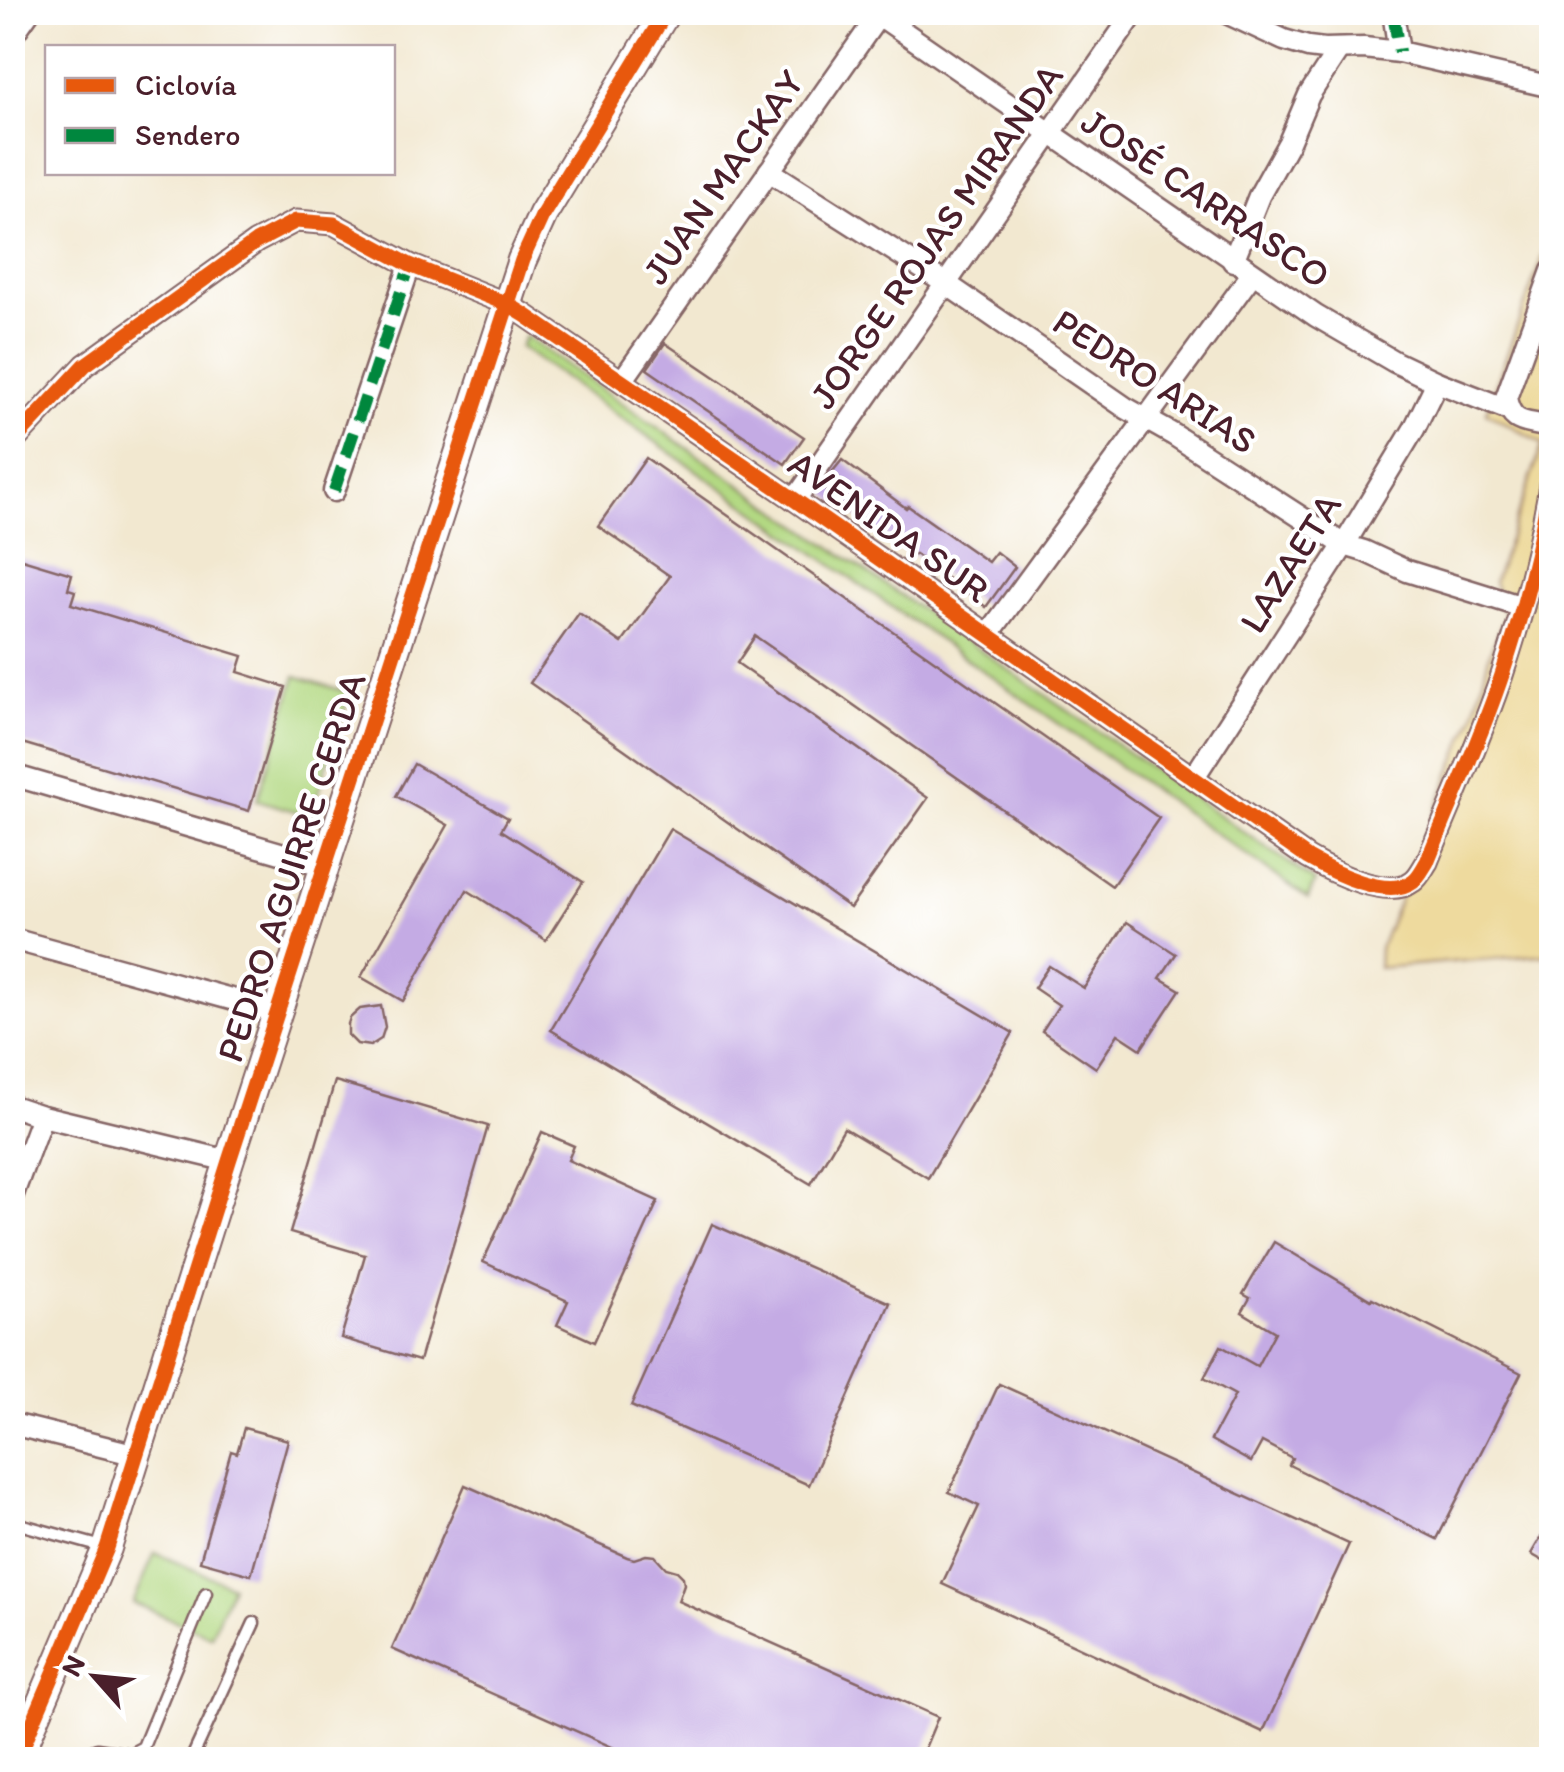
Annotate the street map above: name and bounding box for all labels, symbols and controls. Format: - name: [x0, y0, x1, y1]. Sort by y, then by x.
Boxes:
- legend: [45, 45, 395, 175]
- street label: JORGE ROJAS MIRANDA: [799, 55, 1073, 417]
- street label: JUAN MACKAY: [632, 61, 814, 293]
- text: Ciclovía: [135, 66, 237, 103]
- street label: JOSÉ CARRASCO: [1073, 98, 1339, 298]
- text: Sendero: [135, 116, 241, 153]
- street label: PEDRO ARIAS: [1045, 298, 1265, 464]
- street label: AVENIDA SUR: [780, 440, 999, 612]
- street label: LAZAETA: [1229, 485, 1351, 641]
- street label: PEDRO AGUIRRE CERDA: [206, 666, 376, 1068]
- north arrow: [45, 1627, 145, 1727]
- text: N: [53, 1650, 92, 1682]

